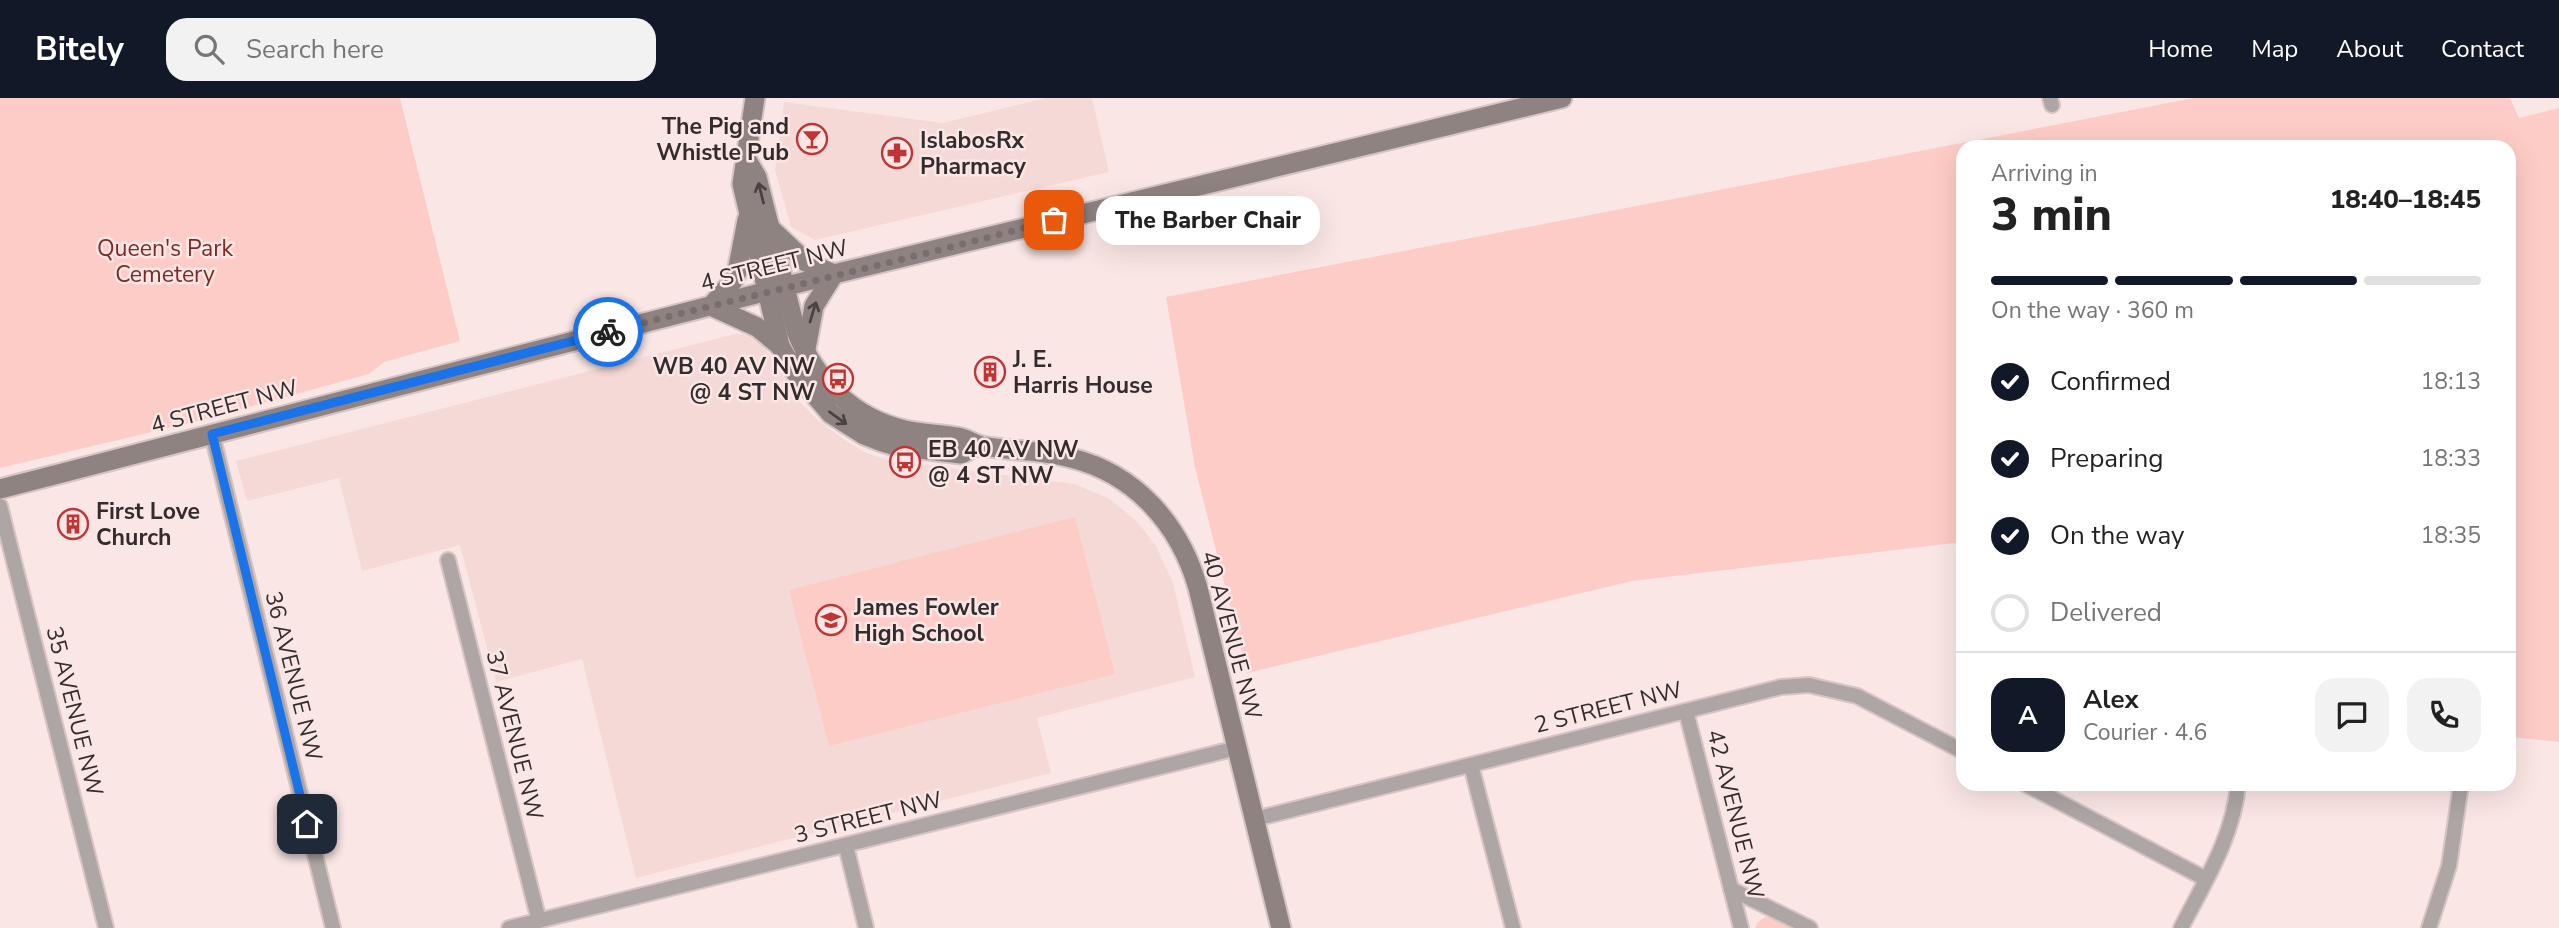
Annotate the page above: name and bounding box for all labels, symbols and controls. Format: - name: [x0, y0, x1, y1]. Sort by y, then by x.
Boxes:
- search box: [166, 18, 656, 81]
- text: Bitely: [35, 27, 124, 72]
- icon: search: [190, 30, 228, 68]
- text: Search here: [246, 32, 384, 67]
- text: Home: [2148, 33, 2213, 65]
- text: Map: [2251, 33, 2298, 65]
- text: About: [2336, 33, 2403, 65]
- text: Contact: [2441, 33, 2524, 65]
- place label: The Pig and Whistle Pub: [656, 111, 789, 168]
- bar icon: The Pig and Whistle Pub: [795, 122, 829, 156]
- place label: IslabosRx Pharmacy: [920, 125, 1027, 182]
- pharmacy icon: IslabosRx Pharmacy: [880, 136, 914, 170]
- text: Arriving in: [1991, 158, 2098, 189]
- one-way arrow: [754, 182, 767, 205]
- text: 18:40–18:45: [2330, 182, 2481, 217]
- text: 3 min: [1991, 183, 2112, 246]
- pin: [1024, 190, 1084, 250]
- callout: The Barber Chair: [1096, 195, 1320, 244]
- icon: bag: [1035, 201, 1073, 239]
- text: The Barber Chair: [1115, 205, 1301, 236]
- street label: 4 STREET NW: [697, 232, 851, 299]
- park label: Queen's Park Cemetery: [97, 233, 234, 290]
- text: On the way · 360 m: [1991, 295, 2194, 326]
- courier: [573, 297, 643, 367]
- one-way arrow: [808, 301, 821, 323]
- icon: bike: [589, 313, 627, 351]
- place label: J. E. Harris House: [1012, 344, 1153, 401]
- place label: WB 40 AV NW @ 4 ST NW: [652, 351, 815, 408]
- building icon: J. E. Harris House: [973, 355, 1007, 389]
- bus stop icon: WB 40 AV NW @ 4 ST NW: [821, 362, 855, 396]
- icon: check: [1991, 363, 2029, 401]
- text: Confirmed: [2050, 364, 2171, 399]
- text: 18:13: [2421, 366, 2481, 397]
- street label: 4 STREET NW: [147, 372, 301, 441]
- one-way arrow: [828, 410, 846, 425]
- place label: EB 40 AV NW @ 4 ST NW: [928, 434, 1079, 491]
- icon: check: [1991, 440, 2029, 478]
- text: Preparing: [2050, 441, 2163, 476]
- text: 18:33: [2421, 443, 2481, 474]
- bus stop icon: EB 40 AV NW @ 4 ST NW: [888, 445, 922, 479]
- place label: First Love Church: [96, 496, 200, 553]
- building icon: First Love Church: [56, 507, 90, 541]
- icon: check: [1991, 517, 2029, 555]
- text: On the way: [2050, 518, 2184, 553]
- text: 18:35: [2421, 520, 2481, 551]
- street label: 40 AVENUE NW: [1194, 547, 1269, 723]
- street label: 36 AVENUE NW: [257, 588, 330, 764]
- place label: James Fowler High School: [853, 592, 999, 649]
- text: Delivered: [2050, 595, 2162, 630]
- school or university icon: James Fowler High School: [814, 603, 848, 637]
- street label: 35 AVENUE NW: [38, 623, 111, 799]
- street label: 37 AVENUE NW: [478, 647, 551, 823]
- street label: 2 STREET NW: [1531, 674, 1685, 741]
- button: chat: [2315, 678, 2389, 752]
- button: phone: [2407, 678, 2481, 752]
- text: Alex: [2083, 682, 2139, 717]
- text: A: [2018, 698, 2038, 733]
- text: Courier · 4.6: [2083, 717, 2207, 748]
- street label: 42 AVENUE NW: [1699, 726, 1772, 902]
- street label: 3 STREET NW: [791, 784, 945, 851]
- pin: [277, 794, 337, 854]
- icon: home: [288, 805, 326, 843]

